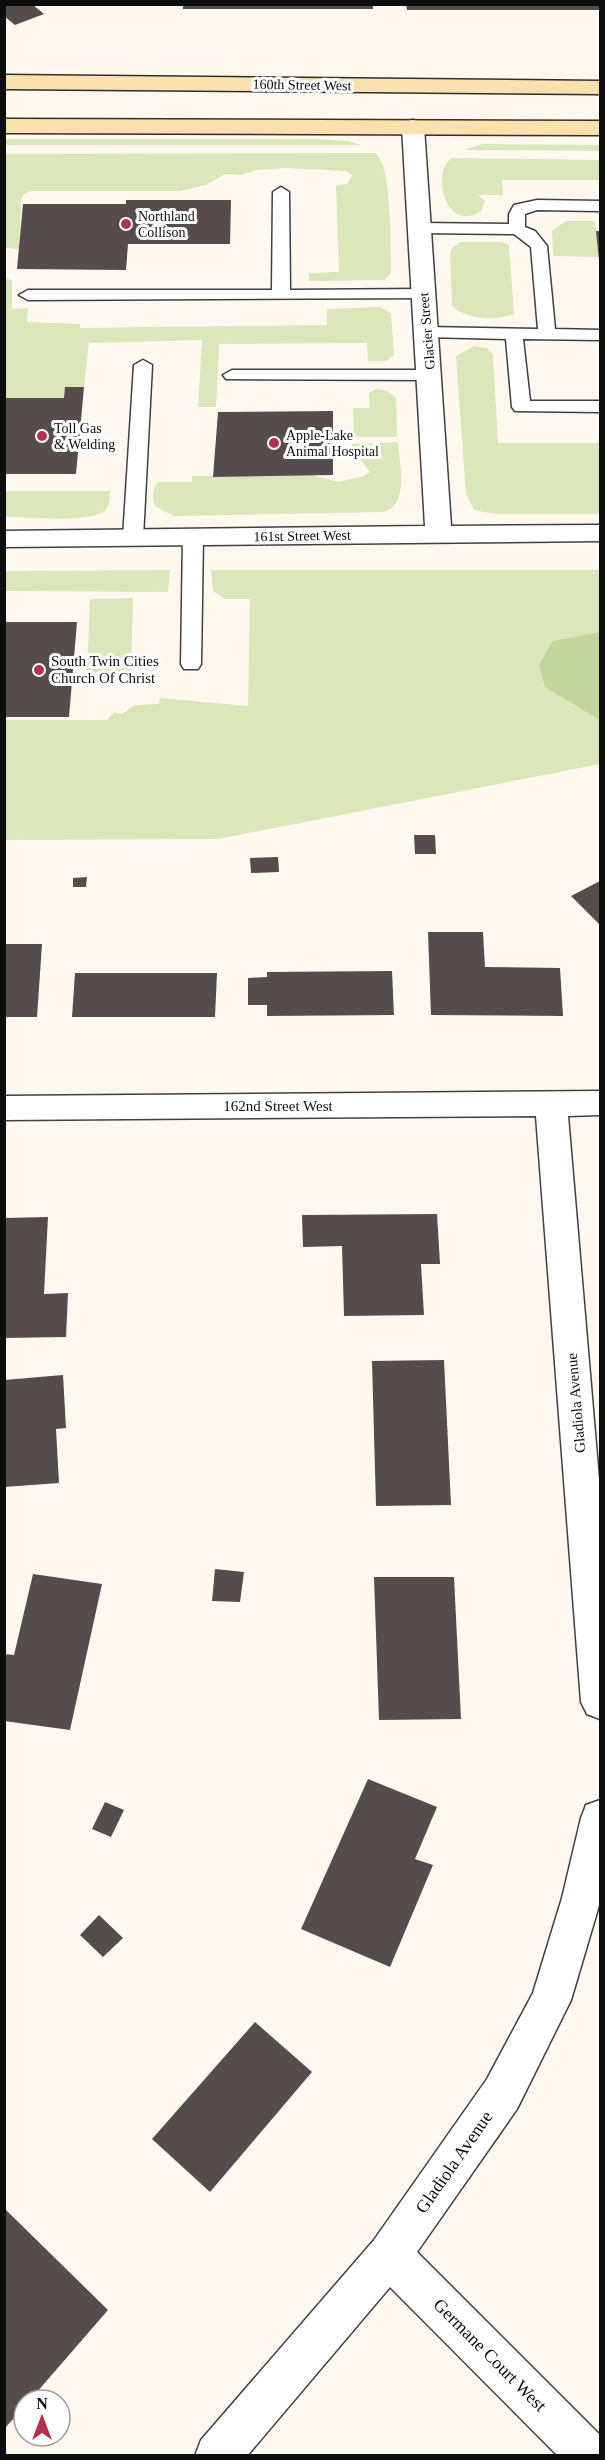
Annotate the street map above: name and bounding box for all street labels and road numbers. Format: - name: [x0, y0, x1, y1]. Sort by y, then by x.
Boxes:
- street label: 160th Street West: [252, 77, 352, 93]
- street label: Glacier Street: [416, 292, 438, 370]
- street label: 161st Street West: [253, 528, 351, 544]
- street label: 162nd Street West: [223, 1098, 333, 1114]
- street label: Gladiola Avenue: [564, 1352, 588, 1454]
- street label: Gladiola Avenue: [411, 2107, 497, 2217]
- street label: Germane Court West: [429, 2294, 551, 2416]

